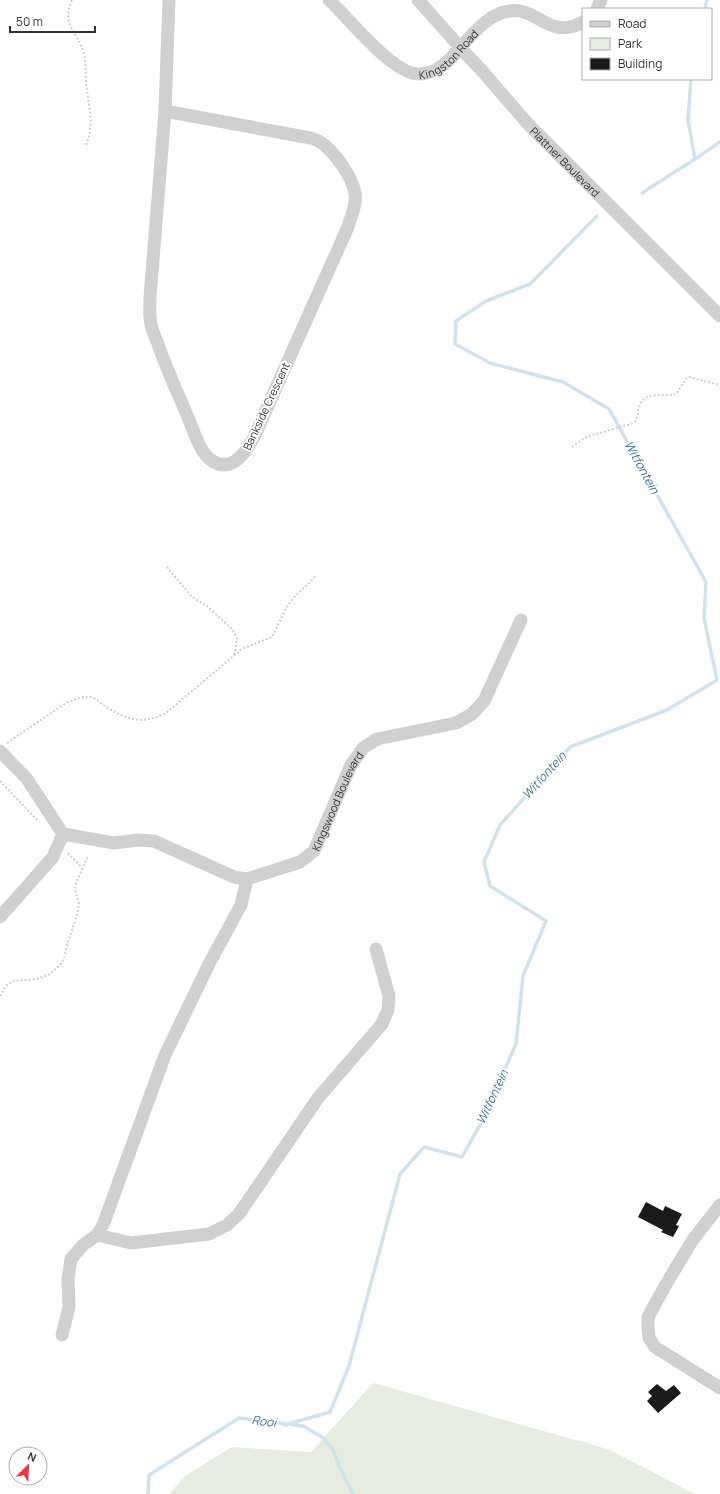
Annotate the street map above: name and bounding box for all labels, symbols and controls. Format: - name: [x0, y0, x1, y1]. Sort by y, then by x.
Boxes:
- scale bar: [10, 8, 95, 34]
- legend: [582, 8, 712, 80]
- text: 50 m: [16, 13, 43, 30]
- text: Road: [618, 15, 646, 32]
- street label: Kingston Road: [418, 26, 481, 82]
- text: Park: [618, 35, 643, 52]
- text: Building: [618, 55, 662, 72]
- street label: Plattner Boulevard: [527, 123, 604, 200]
- street label: Bankside Crescent: [239, 360, 293, 452]
- water label: Witfontein: [620, 437, 664, 497]
- water label: Witfontein: [518, 747, 570, 802]
- street label: Kingswood Boulevard: [307, 748, 366, 853]
- water label: Witfontein: [472, 1066, 512, 1127]
- water label: Rooi: [251, 1411, 279, 1431]
- north arrow: [8, 1446, 48, 1486]
- text: N: [26, 1448, 39, 1465]

